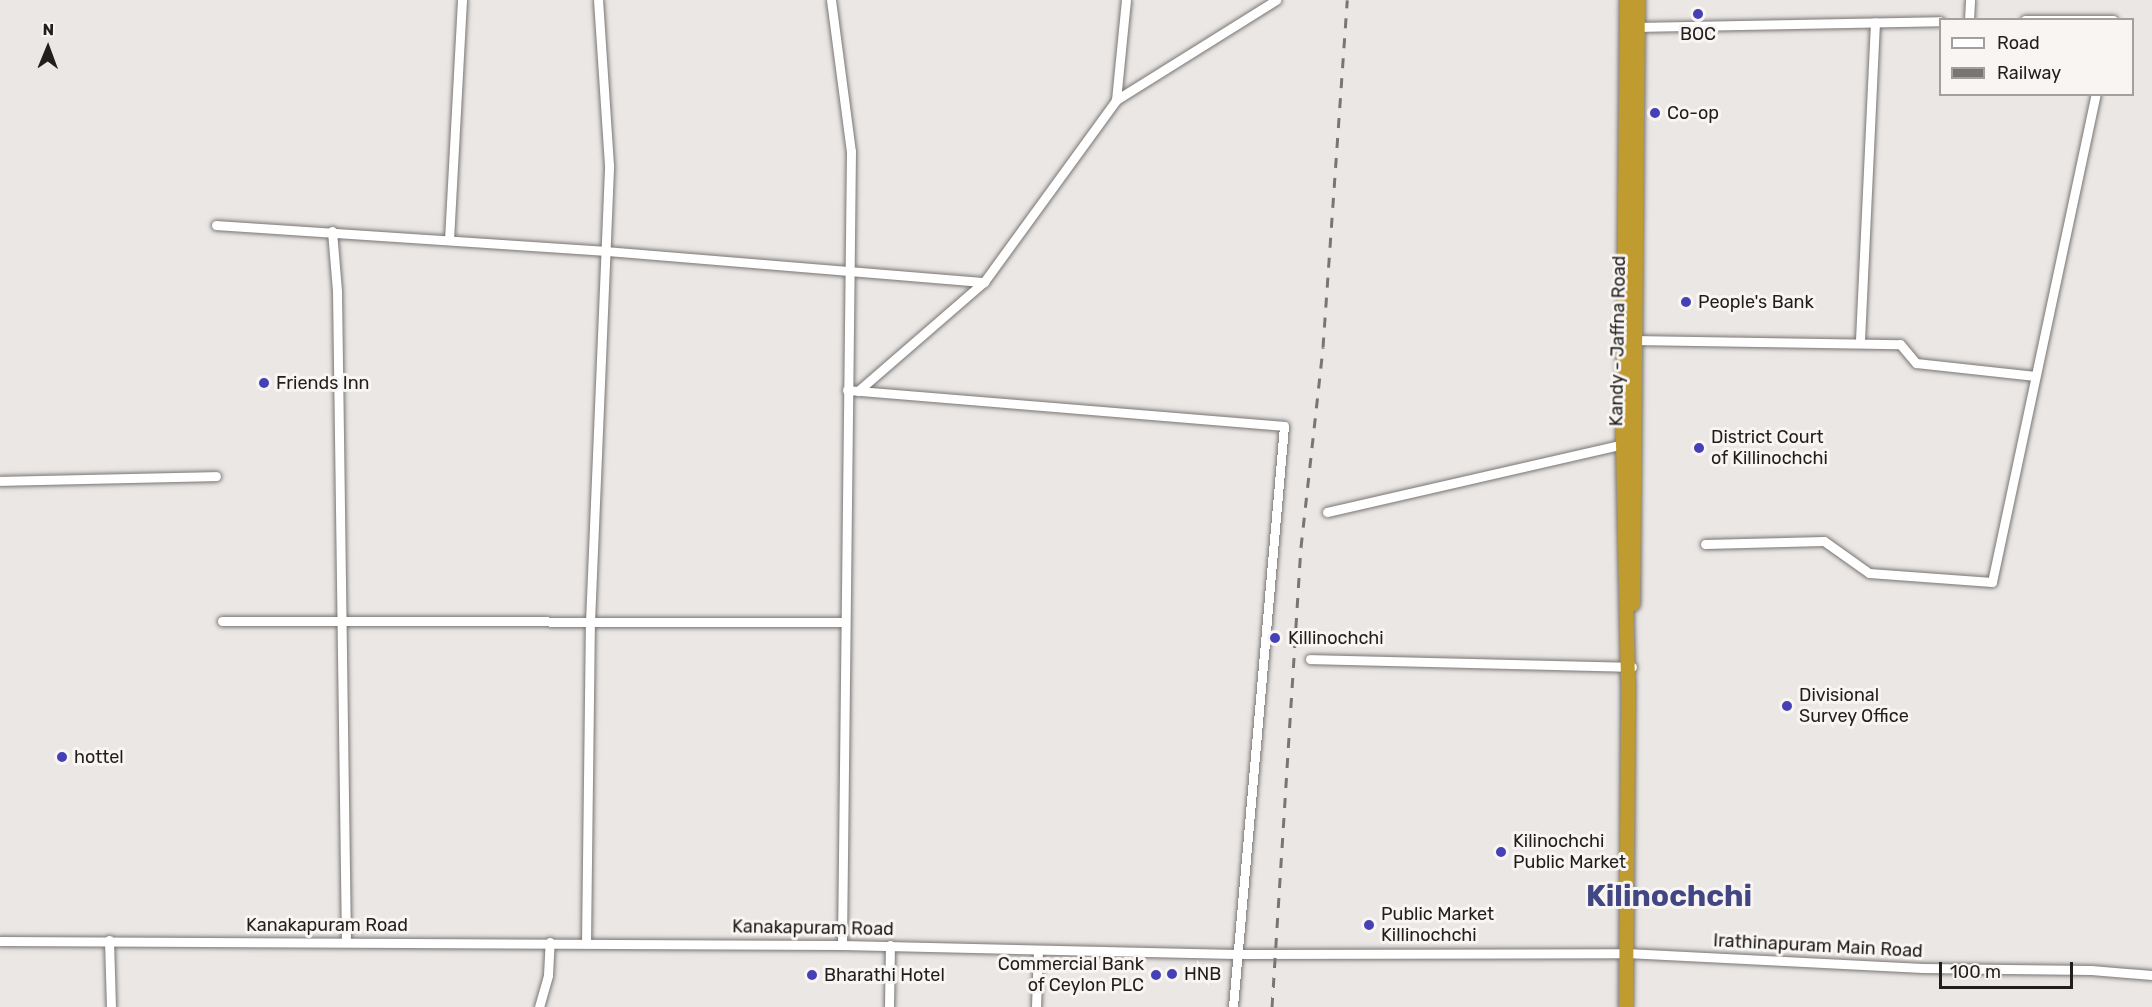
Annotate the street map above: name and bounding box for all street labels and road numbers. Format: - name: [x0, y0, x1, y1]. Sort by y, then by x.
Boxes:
- street label: Kandy - Jaffna Road: [1606, 255, 1630, 427]
- street label: Kanakapuram Road: [246, 914, 408, 936]
- street label: Kanakapuram Road: [732, 916, 894, 940]
- street label: Irathinapuram Main Road: [1713, 930, 1923, 962]

